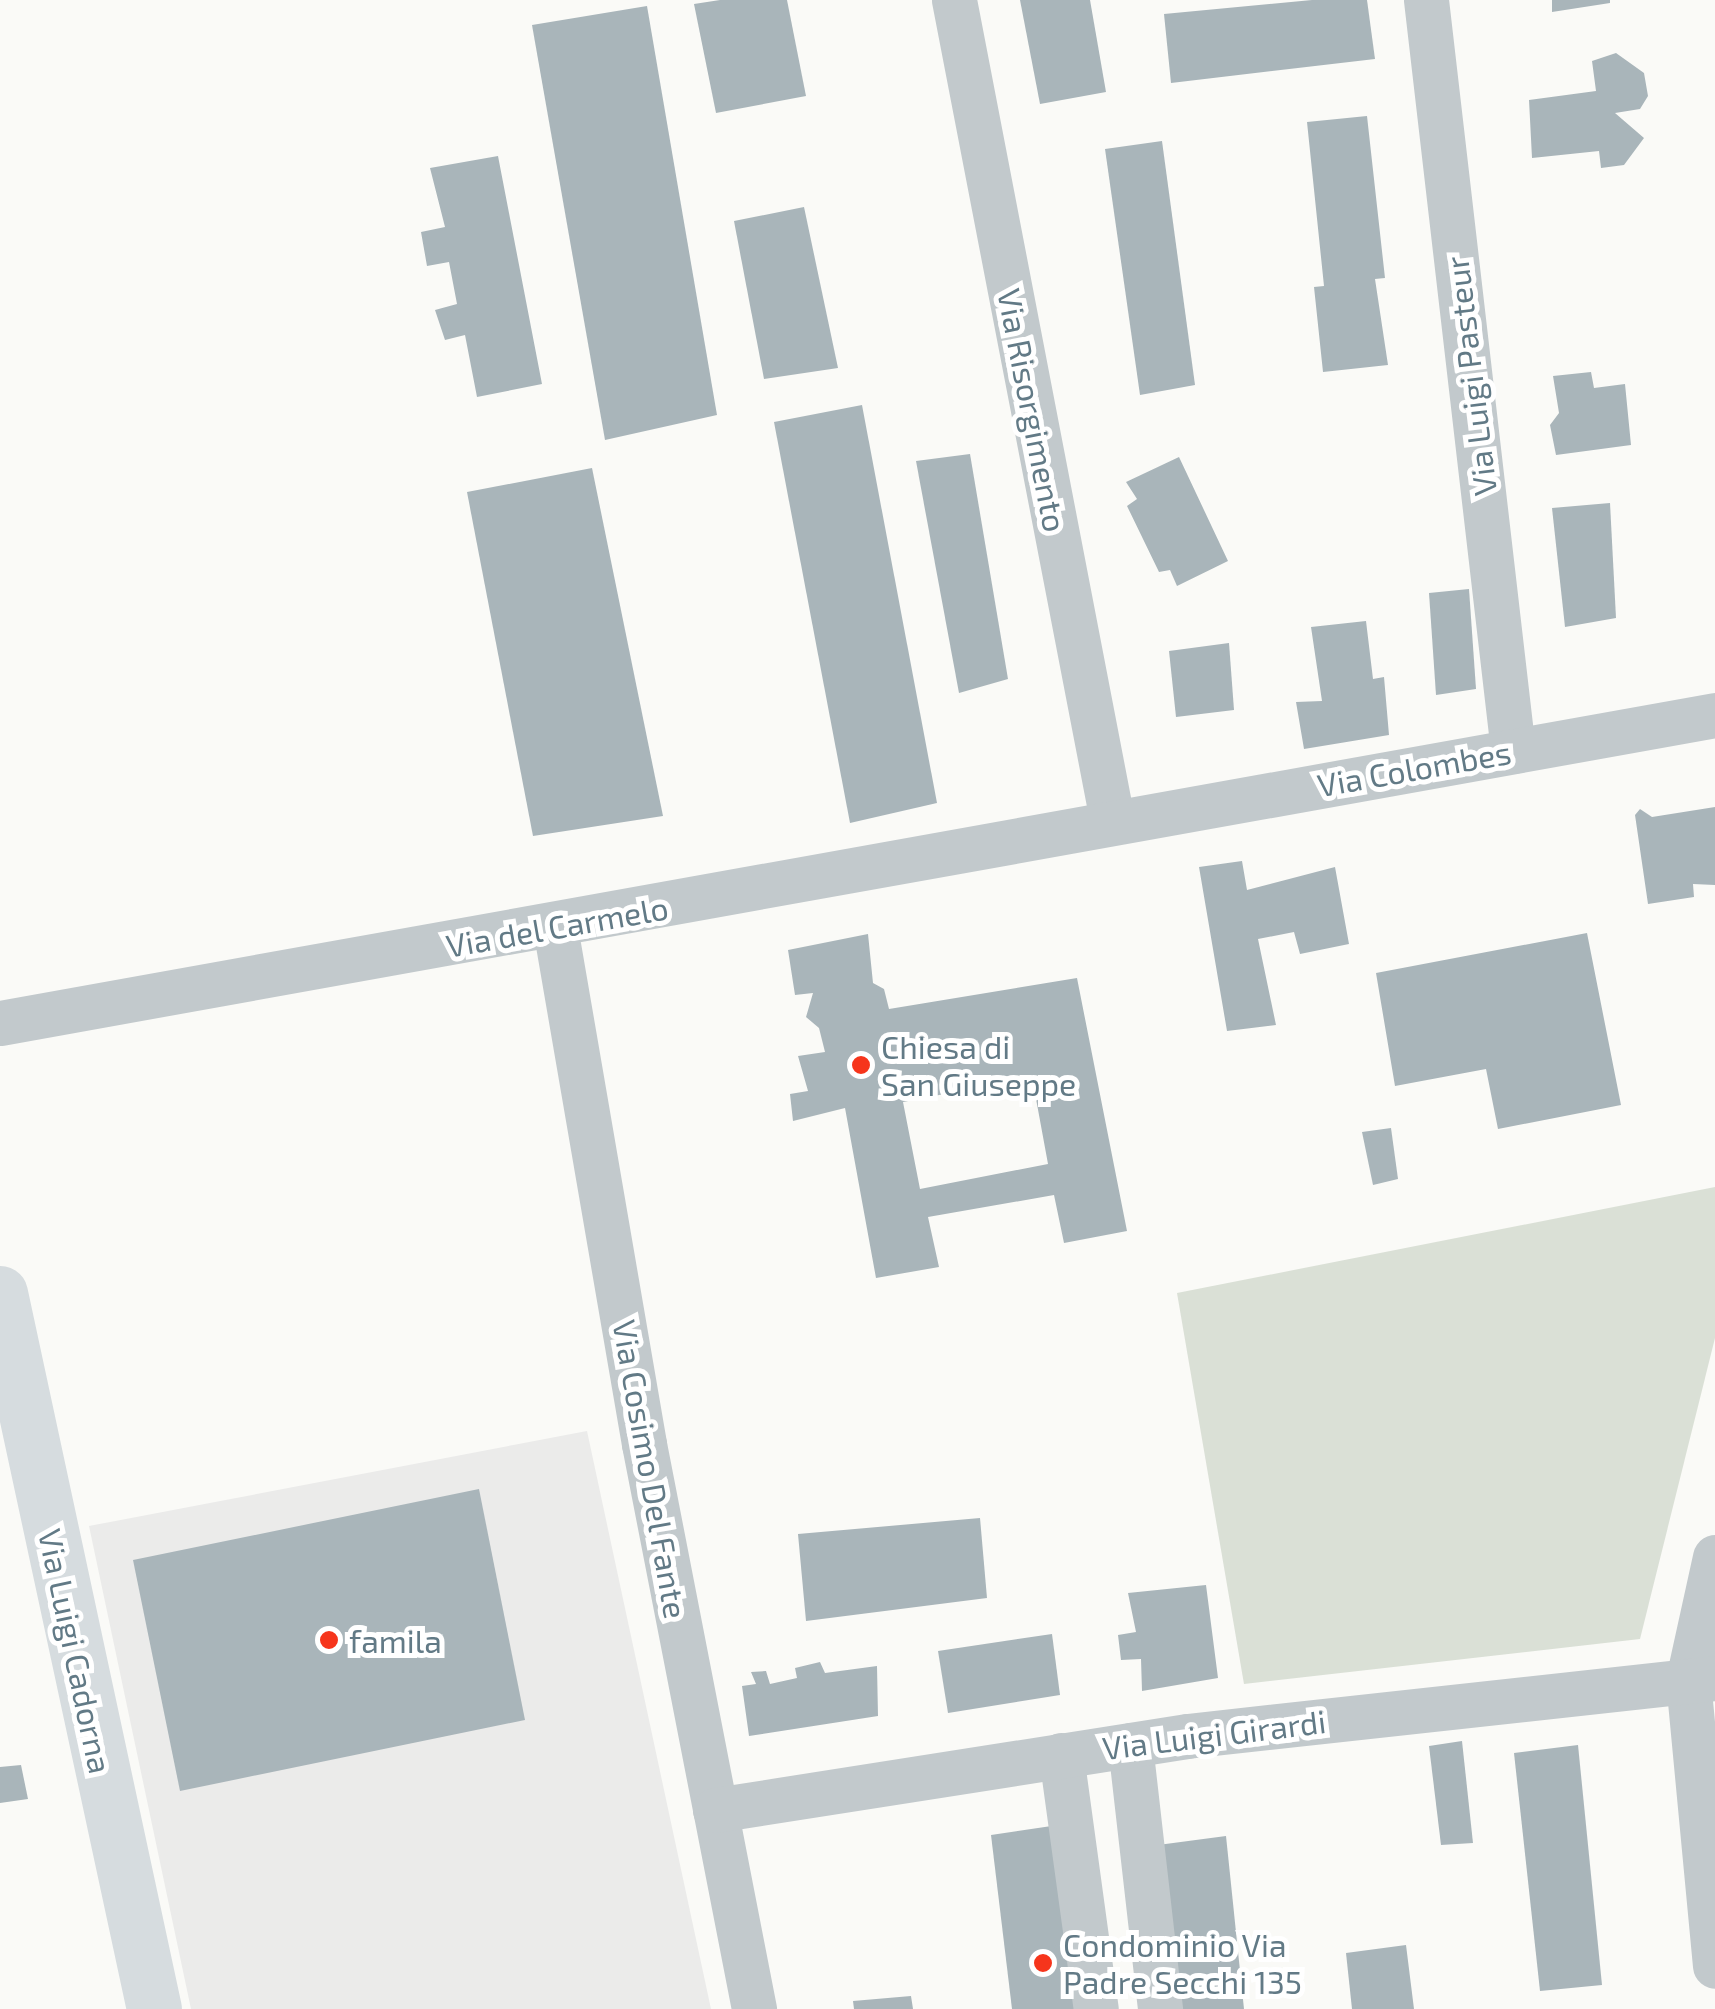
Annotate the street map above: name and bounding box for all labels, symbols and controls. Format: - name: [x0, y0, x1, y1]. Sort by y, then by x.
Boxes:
- street label: Via Luigi Pasteur: [1436, 254, 1504, 498]
- street label: Via Risorgimento: [991, 285, 1075, 535]
- street label: Via Colombes: [1314, 732, 1514, 804]
- street label: Via del Carmelo: [442, 887, 672, 965]
- place label: Chiesa di San Giuseppe: [881, 1028, 1076, 1103]
- marker: Chiesa di San Giuseppe: [850, 1054, 872, 1076]
- street label: Via Cosimo Del Fante: [606, 1316, 696, 1622]
- street label: Via Luigi Cadorna: [31, 1525, 121, 1777]
- place label: famila: [349, 1621, 442, 1659]
- marker: famila: [318, 1629, 340, 1651]
- street label: Via Luigi Girardi: [1100, 1701, 1328, 1767]
- place label: Condominio Via Padre Secchi 135: [1063, 1926, 1302, 2001]
- marker: Condominio Via Padre Secchi 135: [1032, 1952, 1054, 1974]

